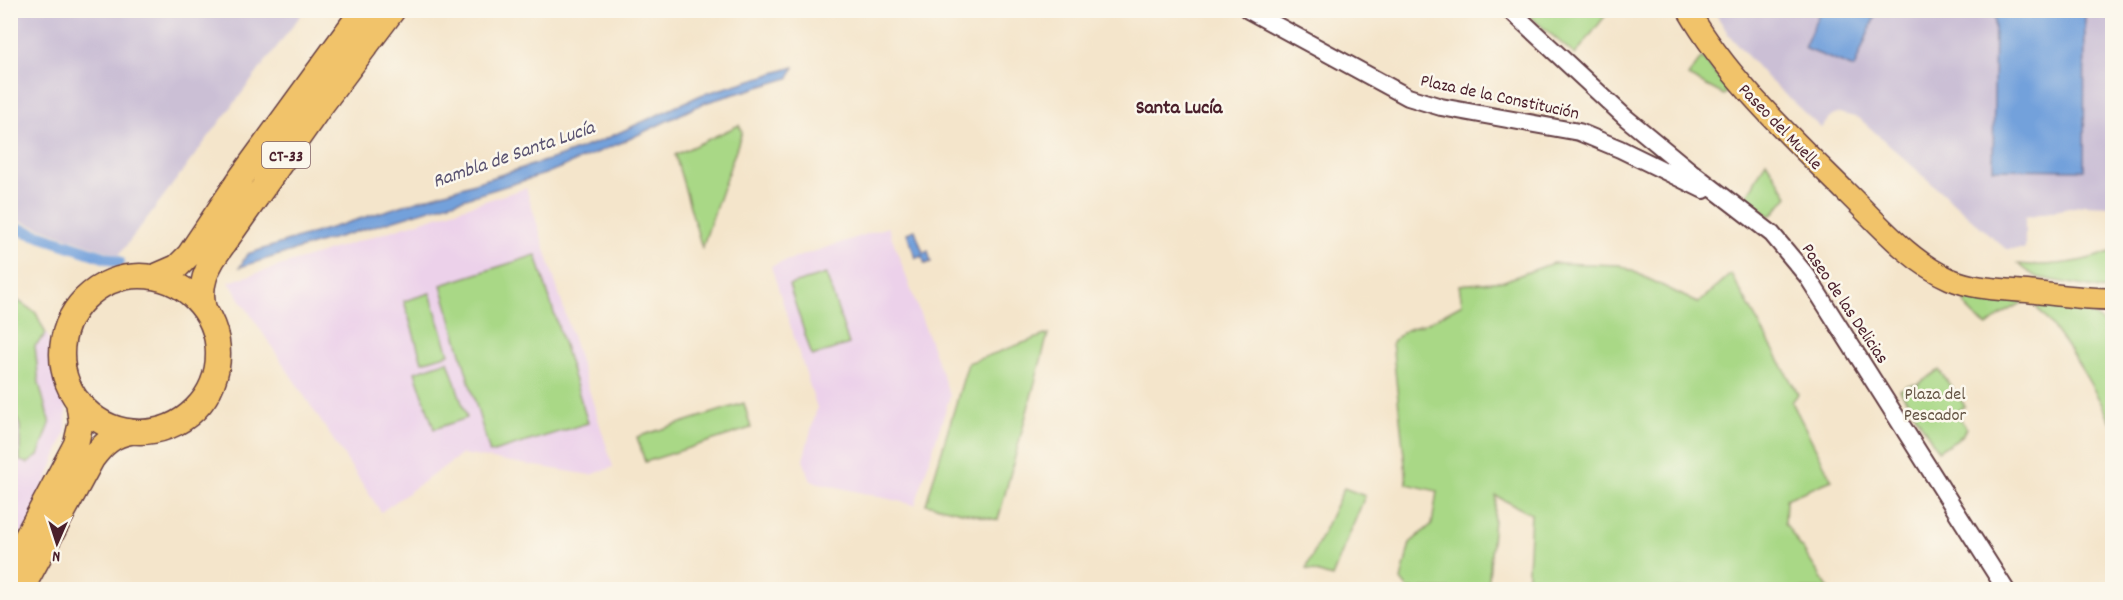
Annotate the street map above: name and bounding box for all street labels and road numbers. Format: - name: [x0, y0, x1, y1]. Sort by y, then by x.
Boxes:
- street label: Plaza de la Constitución: [1418, 69, 1581, 127]
- street label: Paseo del Muelle: [1731, 79, 1827, 177]
- road number: CT-33: [262, 142, 310, 168]
- street label: Paseo de las Delicias: [1794, 239, 1894, 370]

